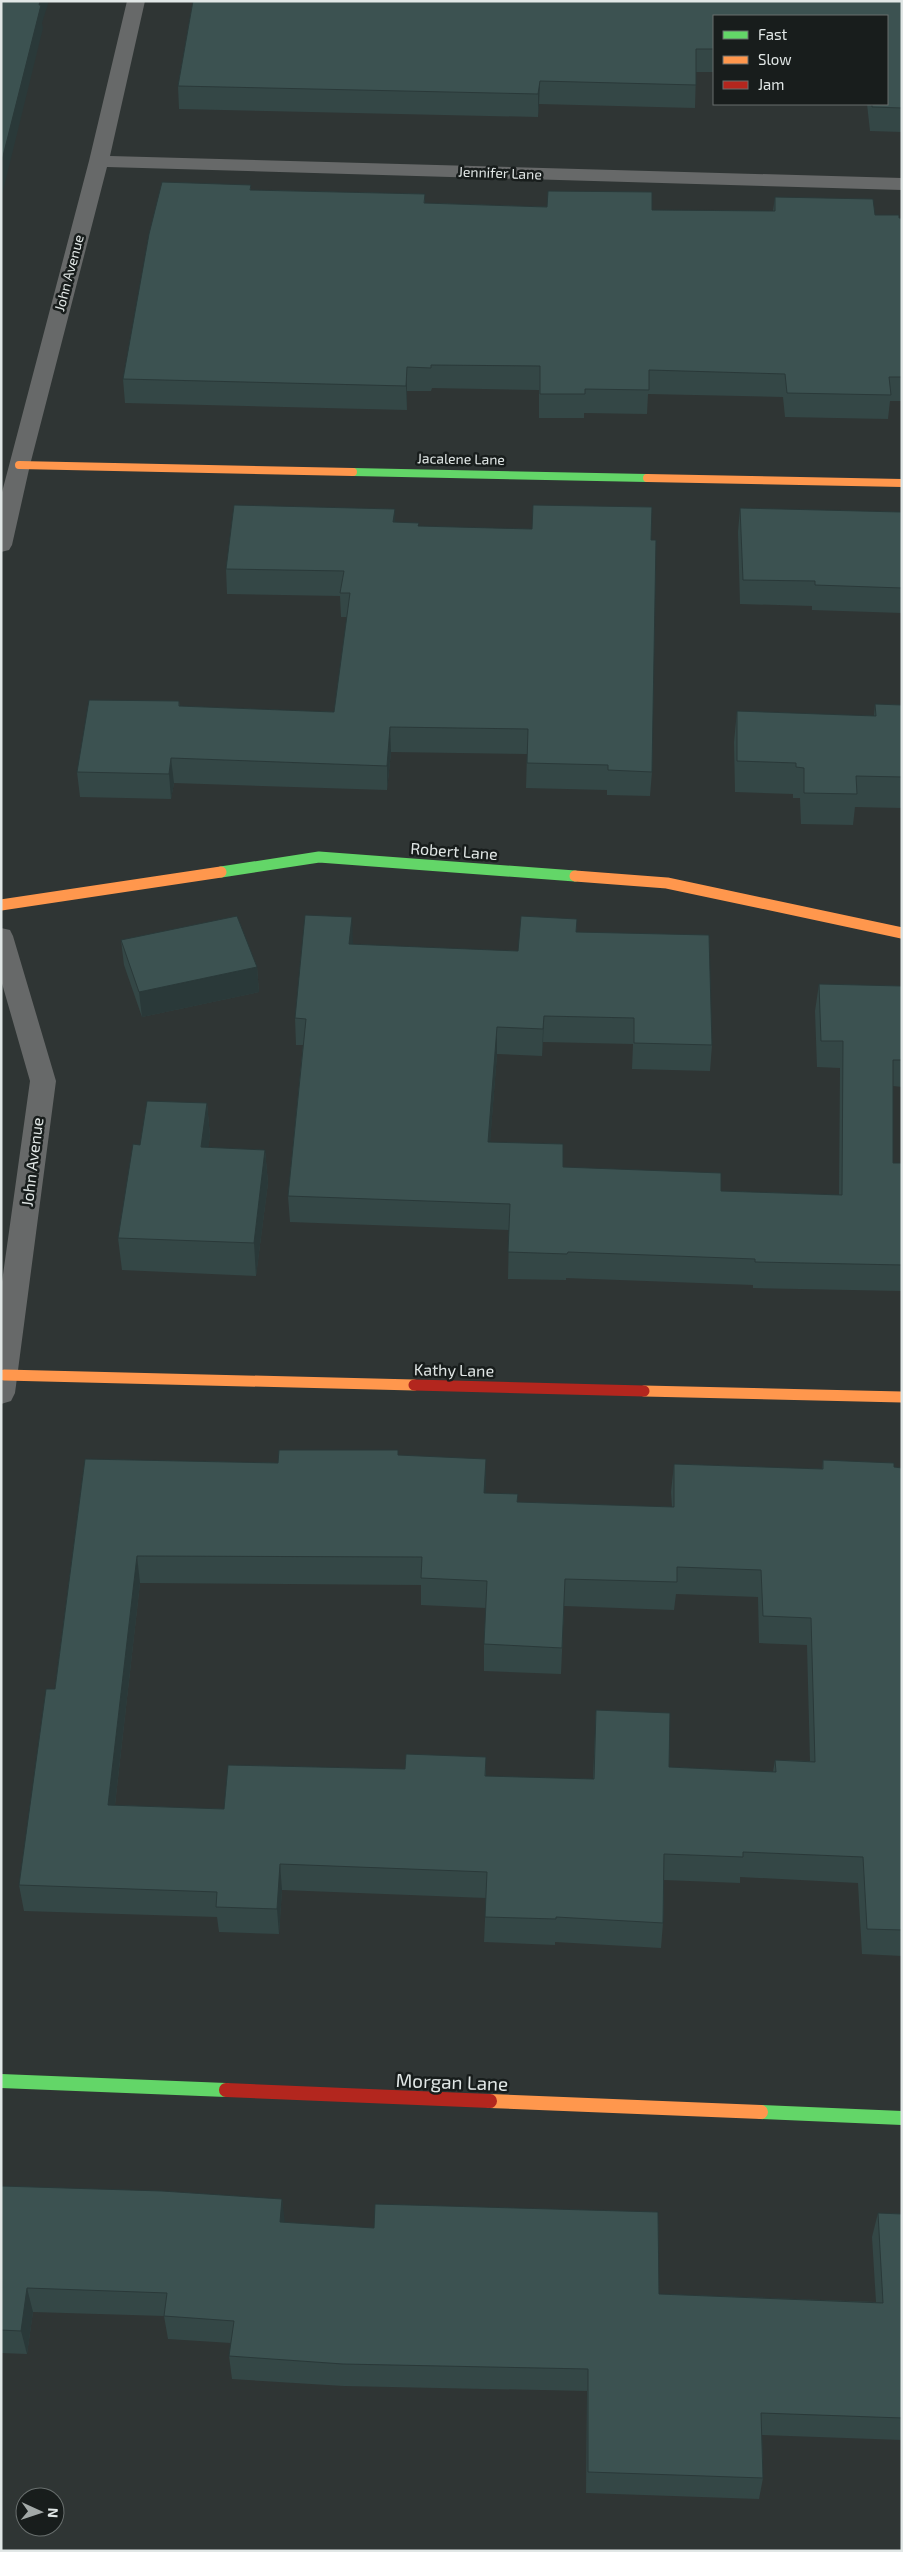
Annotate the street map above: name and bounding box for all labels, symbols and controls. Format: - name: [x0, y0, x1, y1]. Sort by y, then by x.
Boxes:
- legend: [713, 15, 888, 105]
- text: Fast: [758, 25, 788, 43]
- text: Slow: [758, 50, 792, 68]
- text: Jam: [758, 75, 784, 93]
- street label: Jennifer Lane: [458, 163, 542, 182]
- street label: John Avenue: [50, 233, 87, 313]
- street label: Jacalene Lane: [417, 449, 505, 468]
- street label: Robert Lane: [410, 838, 498, 863]
- street label: John Avenue: [17, 1116, 46, 1208]
- street label: Kathy Lane: [414, 1359, 494, 1380]
- street label: Morgan Lane: [395, 2068, 509, 2095]
- north arrow: [15, 2487, 65, 2537]
- text: N: [45, 2507, 62, 2518]

